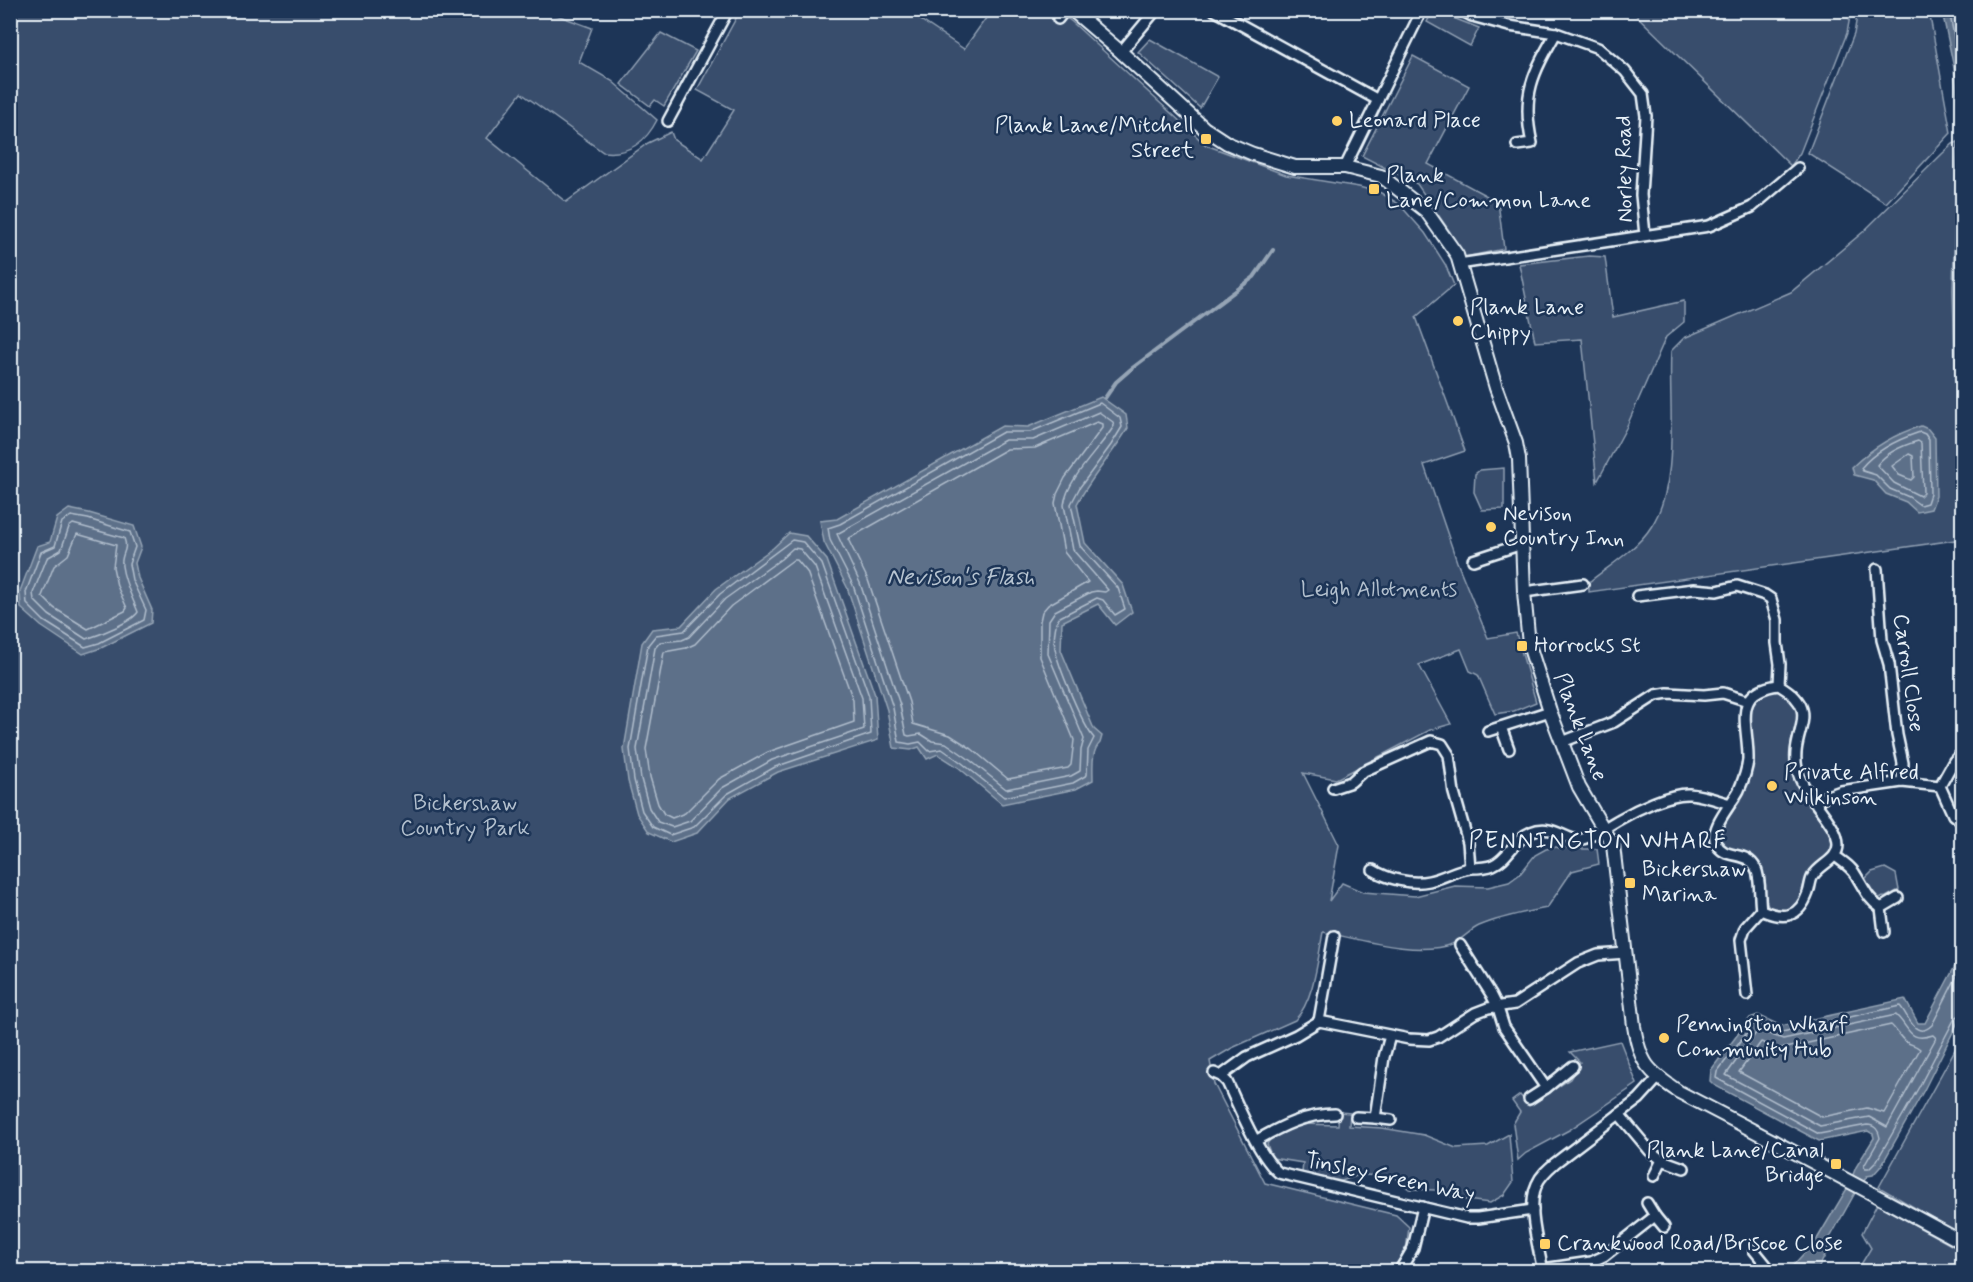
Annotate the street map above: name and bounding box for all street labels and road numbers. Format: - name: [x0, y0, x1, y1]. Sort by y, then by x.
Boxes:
- street label: Norley Road: [1610, 115, 1640, 223]
- street label: Carroll Close: [1886, 612, 1930, 734]
- street label: Plank Lane: [1546, 669, 1614, 785]
- street label: Tinsley Green Way: [1303, 1146, 1477, 1210]

